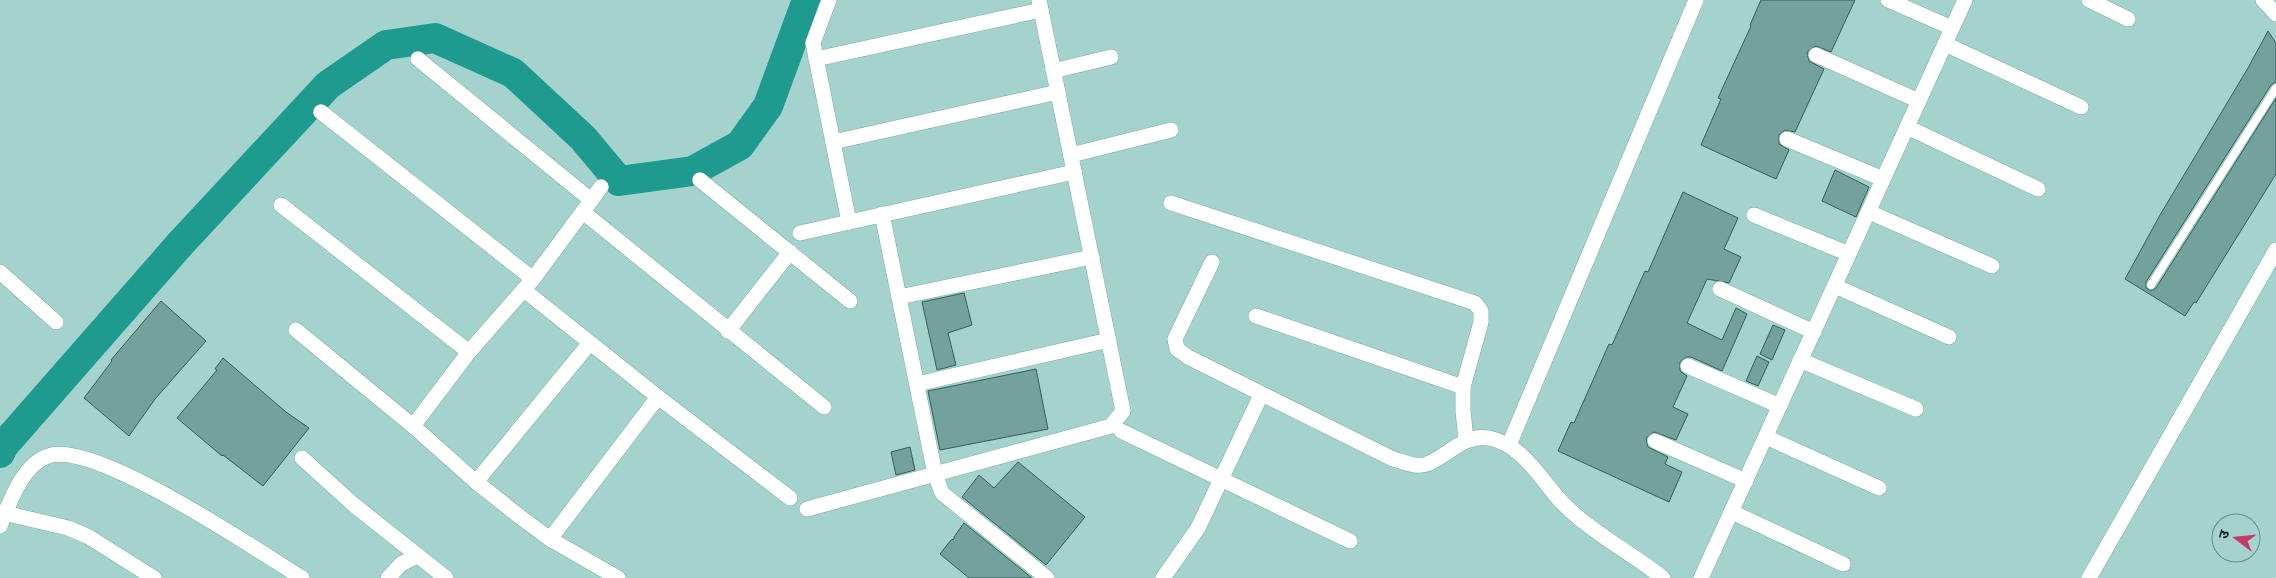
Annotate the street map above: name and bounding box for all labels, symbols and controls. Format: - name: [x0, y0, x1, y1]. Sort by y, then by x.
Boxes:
- north arrow: [2211, 513, 2261, 563]
- text: उ: [2214, 527, 2233, 541]

